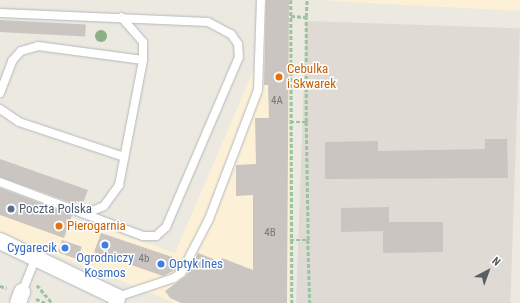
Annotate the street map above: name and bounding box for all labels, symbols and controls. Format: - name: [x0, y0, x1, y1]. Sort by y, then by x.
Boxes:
- place label: Cebulka i Skwarek: [287, 62, 336, 93]
- marker: Cebulka i Skwarek: [274, 72, 284, 82]
- house number: 4A: [271, 94, 283, 108]
- place label: Poczta Polska: [19, 201, 92, 217]
- marker: Poczta Polska: [6, 204, 16, 214]
- place label: Pierogarnia: [67, 218, 126, 234]
- marker: Pierogarnia: [54, 221, 64, 231]
- house number: 4B: [264, 226, 276, 240]
- place label: Cygarecik: [7, 240, 57, 256]
- marker: Ogrodniczy Kosmos: [100, 240, 110, 250]
- marker: Cygarecik: [60, 243, 70, 253]
- place label: Ogrodniczy Kosmos: [76, 251, 134, 282]
- north arrow: [468, 251, 508, 291]
- house number: 4b: [139, 252, 149, 266]
- text: N: [489, 254, 503, 269]
- place label: Optyk Ines: [169, 256, 223, 272]
- marker: Optyk Ines: [156, 259, 166, 269]

